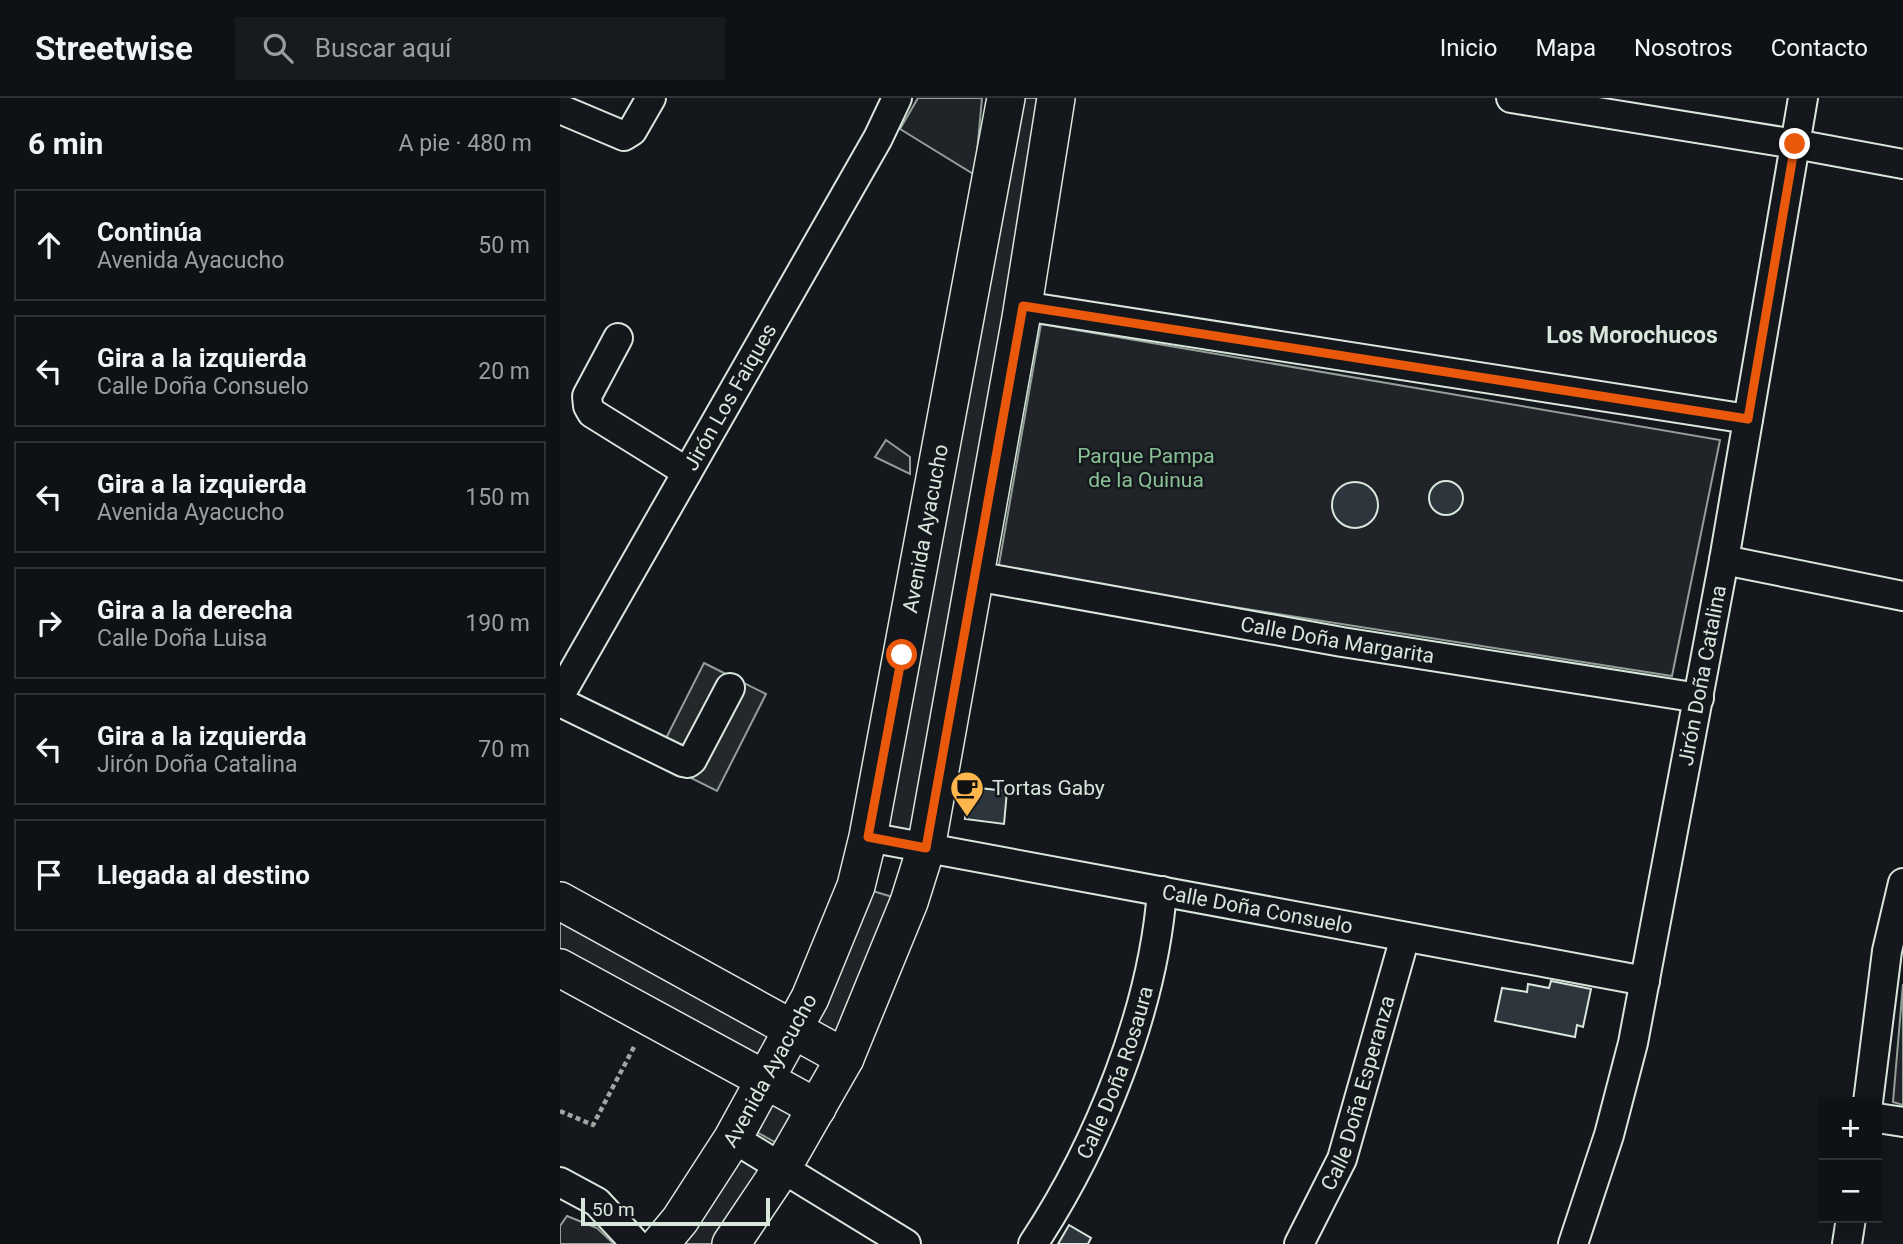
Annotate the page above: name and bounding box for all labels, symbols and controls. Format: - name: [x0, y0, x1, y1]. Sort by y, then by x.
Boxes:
- search box: [235, 17, 725, 80]
- text: Streetwise: [35, 29, 193, 68]
- icon: search: [259, 29, 297, 67]
- text: Buscar aquí: [315, 33, 451, 63]
- text: Inicio: [1440, 34, 1497, 62]
- text: Mapa: [1535, 34, 1596, 62]
- text: Nosotros: [1634, 34, 1733, 62]
- text: Contacto: [1771, 34, 1868, 62]
- text: 6 min: [28, 126, 103, 161]
- route end: [1779, 128, 1810, 159]
- text: A pie · 480 m: [399, 130, 532, 157]
- text: Continúa: [97, 217, 202, 247]
- icon: ahead: [30, 226, 68, 264]
- text: 50 m: [478, 232, 530, 259]
- text: Avenida Ayacucho: [97, 247, 284, 274]
- street label: Jirón Los Faiques: [679, 319, 781, 475]
- district label: Los Morochucos: [1546, 322, 1718, 349]
- text: Gira a la izquierda: [97, 343, 307, 373]
- icon: left: [30, 352, 68, 390]
- text: 20 m: [478, 358, 530, 385]
- text: Calle Doña Consuelo: [97, 373, 309, 400]
- street label: Avenida Ayacucho: [898, 442, 953, 615]
- park label: Parque Pampa de la Quinua: [1077, 444, 1215, 492]
- text: Gira a la izquierda: [97, 469, 307, 499]
- icon: left: [30, 478, 68, 516]
- text: 150 m: [465, 484, 530, 511]
- text: Avenida Ayacucho: [97, 499, 284, 526]
- street label: Jirón Doña Catalina: [1674, 583, 1731, 768]
- text: Gira a la derecha: [97, 595, 293, 625]
- icon: right: [30, 604, 68, 642]
- text: 190 m: [465, 610, 530, 637]
- street label: Calle Doña Margarita: [1239, 612, 1436, 668]
- text: Calle Doña Luisa: [97, 625, 267, 652]
- route start: [886, 639, 917, 670]
- text: Gira a la izquierda: [97, 721, 307, 751]
- icon: left: [30, 730, 68, 768]
- text: 70 m: [478, 736, 530, 763]
- text: Jirón Doña Catalina: [97, 751, 297, 778]
- cafe icon: Tortas Gaby: [948, 769, 986, 818]
- place label: Tortas Gaby: [992, 776, 1105, 800]
- icon: arrive: [30, 856, 68, 894]
- text: Llegada al destino: [97, 860, 310, 890]
- street label: Calle Doña Consuelo: [1160, 880, 1355, 939]
- street label: Calle Doña Rosaura: [1072, 984, 1158, 1163]
- street label: Avenida Ayacucho: [718, 990, 822, 1152]
- street label: Calle Doña Esperanza: [1316, 993, 1400, 1195]
- map controls: [1819, 1097, 1882, 1223]
- button: +: [1819, 1097, 1882, 1160]
- button: −: [1819, 1160, 1882, 1223]
- scale bar: [581, 1195, 770, 1227]
- text: 50 m: [592, 1198, 635, 1221]

